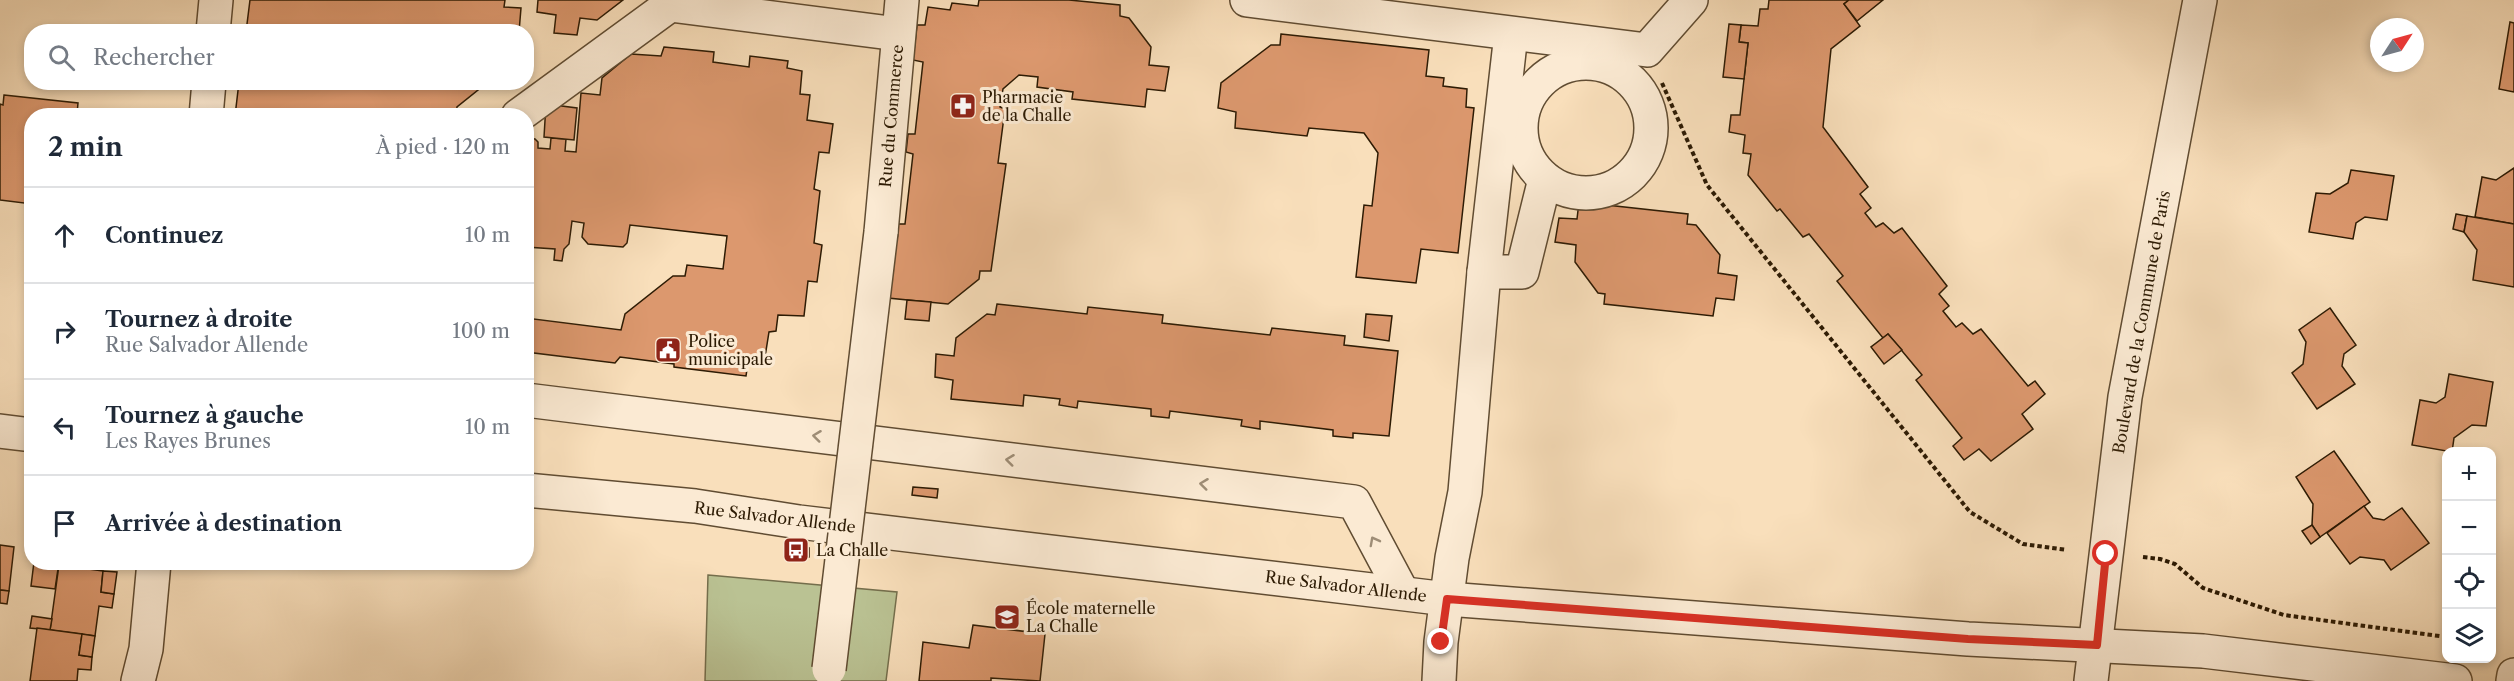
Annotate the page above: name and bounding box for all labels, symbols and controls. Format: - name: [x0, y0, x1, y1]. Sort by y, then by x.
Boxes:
- north arrow: [2370, 18, 2424, 72]
- search box: [24, 24, 534, 90]
- icon: search: [45, 41, 78, 74]
- text: Rechercher: [93, 44, 215, 71]
- street label: Rue du Commerce: [875, 44, 907, 188]
- place label: Pharmacie de la Challe: [982, 87, 1072, 125]
- pharmacy icon: Pharmacie de la Challe: [948, 91, 978, 121]
- text: 2 min: [48, 131, 123, 163]
- text: À pied · 120 m: [376, 135, 510, 159]
- street label: Boulevard de la Commune de Paris: [2108, 189, 2174, 455]
- icon: ahead: [48, 219, 81, 252]
- text: Continuez: [105, 222, 224, 249]
- text: 10 m: [465, 223, 510, 247]
- text: Tournez à droite: [105, 306, 292, 333]
- icon: right: [48, 315, 81, 348]
- text: 100 m: [452, 319, 510, 343]
- place label: Police municipale: [688, 331, 773, 369]
- text: Rue Salvador Allende: [105, 333, 308, 357]
- public building icon: Police municipale: [653, 335, 683, 365]
- text: Tournez à gauche: [105, 402, 304, 429]
- icon: left: [48, 411, 81, 444]
- text: 10 m: [465, 415, 510, 439]
- text: Les Rayes Brunes: [105, 429, 271, 453]
- one-way arrow: [812, 430, 821, 443]
- map controls: [2442, 447, 2496, 663]
- button: +: [2442, 447, 2496, 501]
- one-way arrow: [1006, 454, 1015, 467]
- one-way arrow: [1199, 478, 1208, 490]
- street label: Rue Salvador Allende: [693, 497, 857, 537]
- button: −: [2442, 501, 2496, 555]
- icon: arrive: [48, 507, 81, 540]
- text: Arrivée à destination: [105, 510, 342, 537]
- bus stop icon: La Challe: [781, 535, 811, 565]
- one-way arrow: [1370, 537, 1381, 547]
- place label: La Challe: [816, 540, 888, 560]
- route start: [2092, 540, 2118, 566]
- button: locate: [2442, 555, 2496, 609]
- street label: Rue Salvador Allende: [1264, 566, 1428, 606]
- place label: École maternelle La Challe: [1026, 598, 1155, 636]
- school or university icon: École maternelle La Challe: [992, 602, 1022, 632]
- button: layers: [2442, 609, 2496, 663]
- route end: [1427, 628, 1453, 654]

